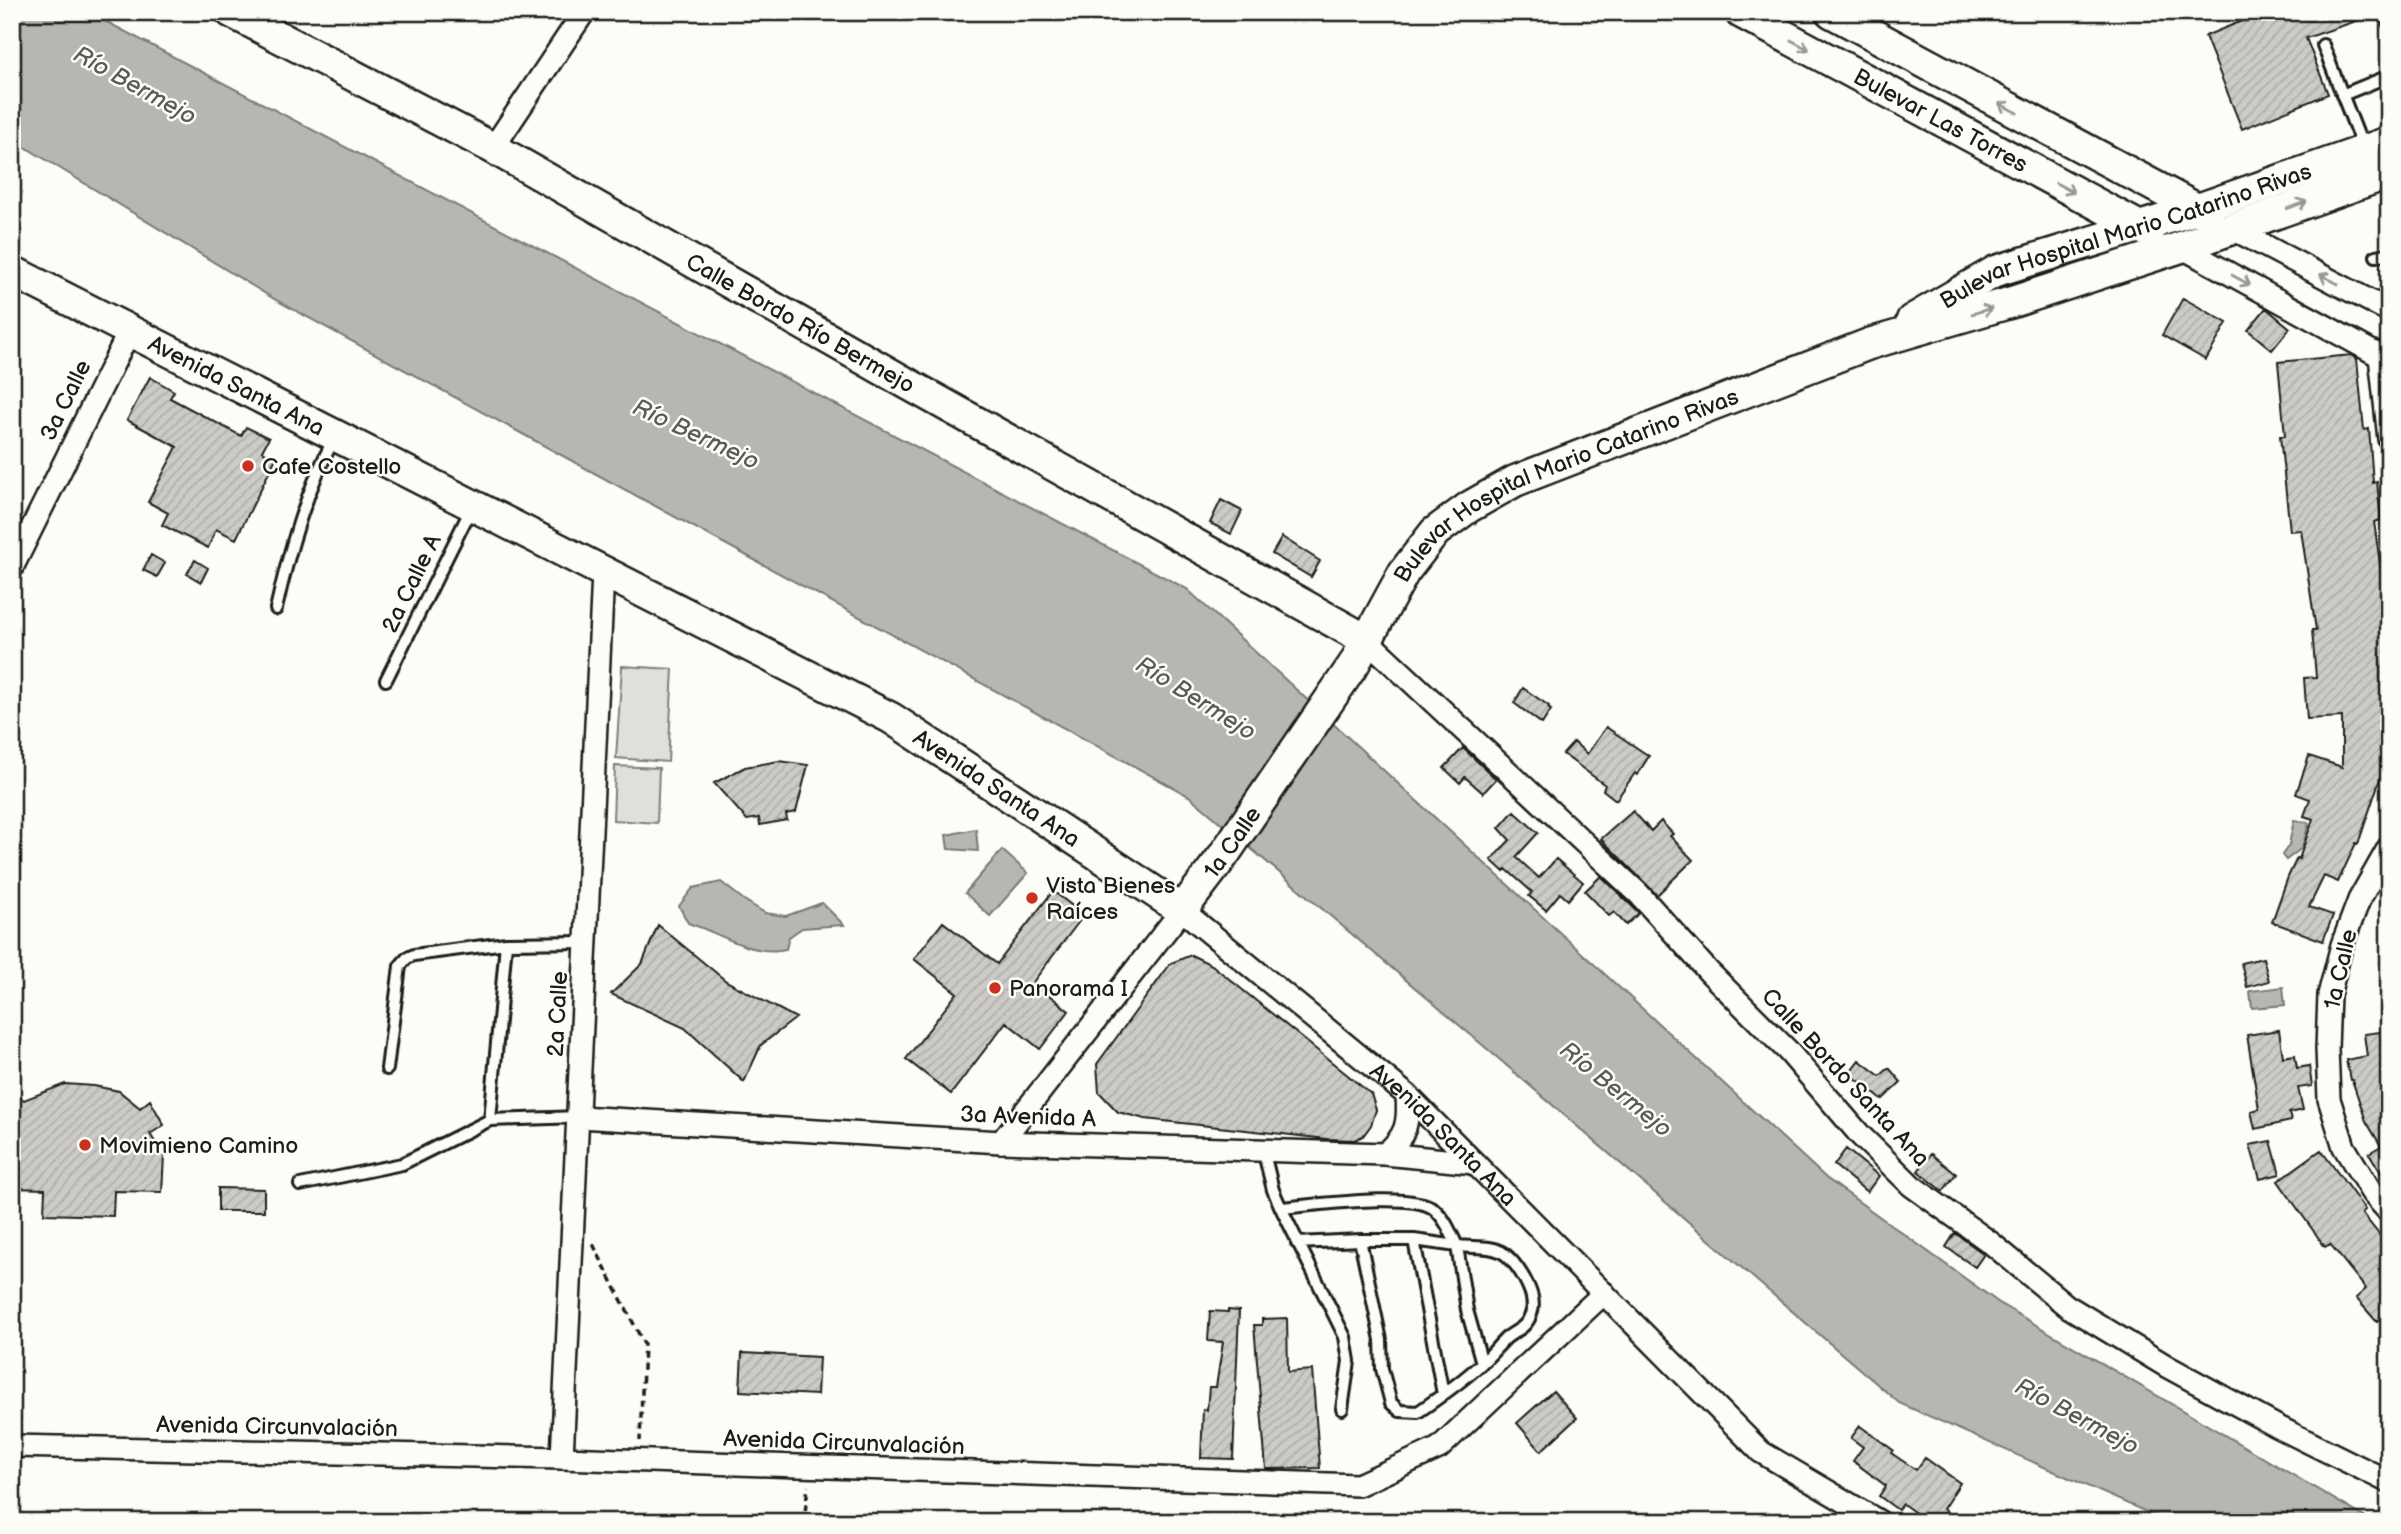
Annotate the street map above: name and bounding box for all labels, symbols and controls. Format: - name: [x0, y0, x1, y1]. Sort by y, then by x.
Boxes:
- one-way arrow: [1789, 39, 1810, 52]
- water label: Río Bermejo: [68, 40, 201, 131]
- street label: Bulevar Las Torres: [1848, 63, 2032, 179]
- one-way arrow: [1999, 100, 2019, 114]
- street label: Bulevar Hospital Mario Catarino Rivas: [1935, 157, 2315, 316]
- one-way arrow: [2054, 182, 2075, 195]
- one-way arrow: [2286, 198, 2308, 211]
- street label: Calle Bordo Río Bermejo: [681, 248, 919, 400]
- one-way arrow: [2319, 272, 2339, 286]
- one-way arrow: [2230, 274, 2251, 287]
- one-way arrow: [1970, 304, 1992, 317]
- street label: Avenida Santa Ana: [143, 330, 329, 443]
- street label: 3a Calle: [34, 355, 97, 445]
- street label: Bulevar Hospital Mario Catarino Rivas: [1388, 383, 1743, 587]
- water label: Río Bermejo: [628, 393, 764, 476]
- place label: Cafe Costello: [262, 453, 401, 481]
- marker: Cafe Costello: [240, 458, 256, 474]
- street label: 2a Calle A: [376, 529, 448, 637]
- water label: Río Bermejo: [1130, 650, 1261, 747]
- street label: Avenida Santa Ana: [908, 724, 1085, 854]
- street label: 1a Calle: [1198, 802, 1268, 884]
- place label: Vista Bienes Raíces: [1046, 872, 1175, 926]
- marker: Vista Bienes Raíces: [1024, 890, 1040, 906]
- street label: 1a Calle: [2318, 926, 2364, 1012]
- street label: 2a Calle: [542, 970, 574, 1058]
- place label: Panorama I: [1009, 975, 1128, 1003]
- marker: Panorama I: [987, 980, 1003, 996]
- street label: Calle Bordo Santa Ana: [1755, 983, 1935, 1173]
- water label: Río Bermejo: [1554, 1035, 1678, 1143]
- street label: Avenida Santa Ana: [1364, 1057, 1522, 1212]
- street label: 3a Avenida A: [959, 1101, 1097, 1133]
- place label: Movimieno Camino: [99, 1132, 298, 1160]
- marker: Movimieno Camino: [77, 1137, 93, 1153]
- water label: Río Bermejo: [2010, 1372, 2144, 1461]
- street label: Avenida Circunvalación: [156, 1411, 398, 1443]
- street label: Avenida Circunvalación: [723, 1425, 965, 1461]

